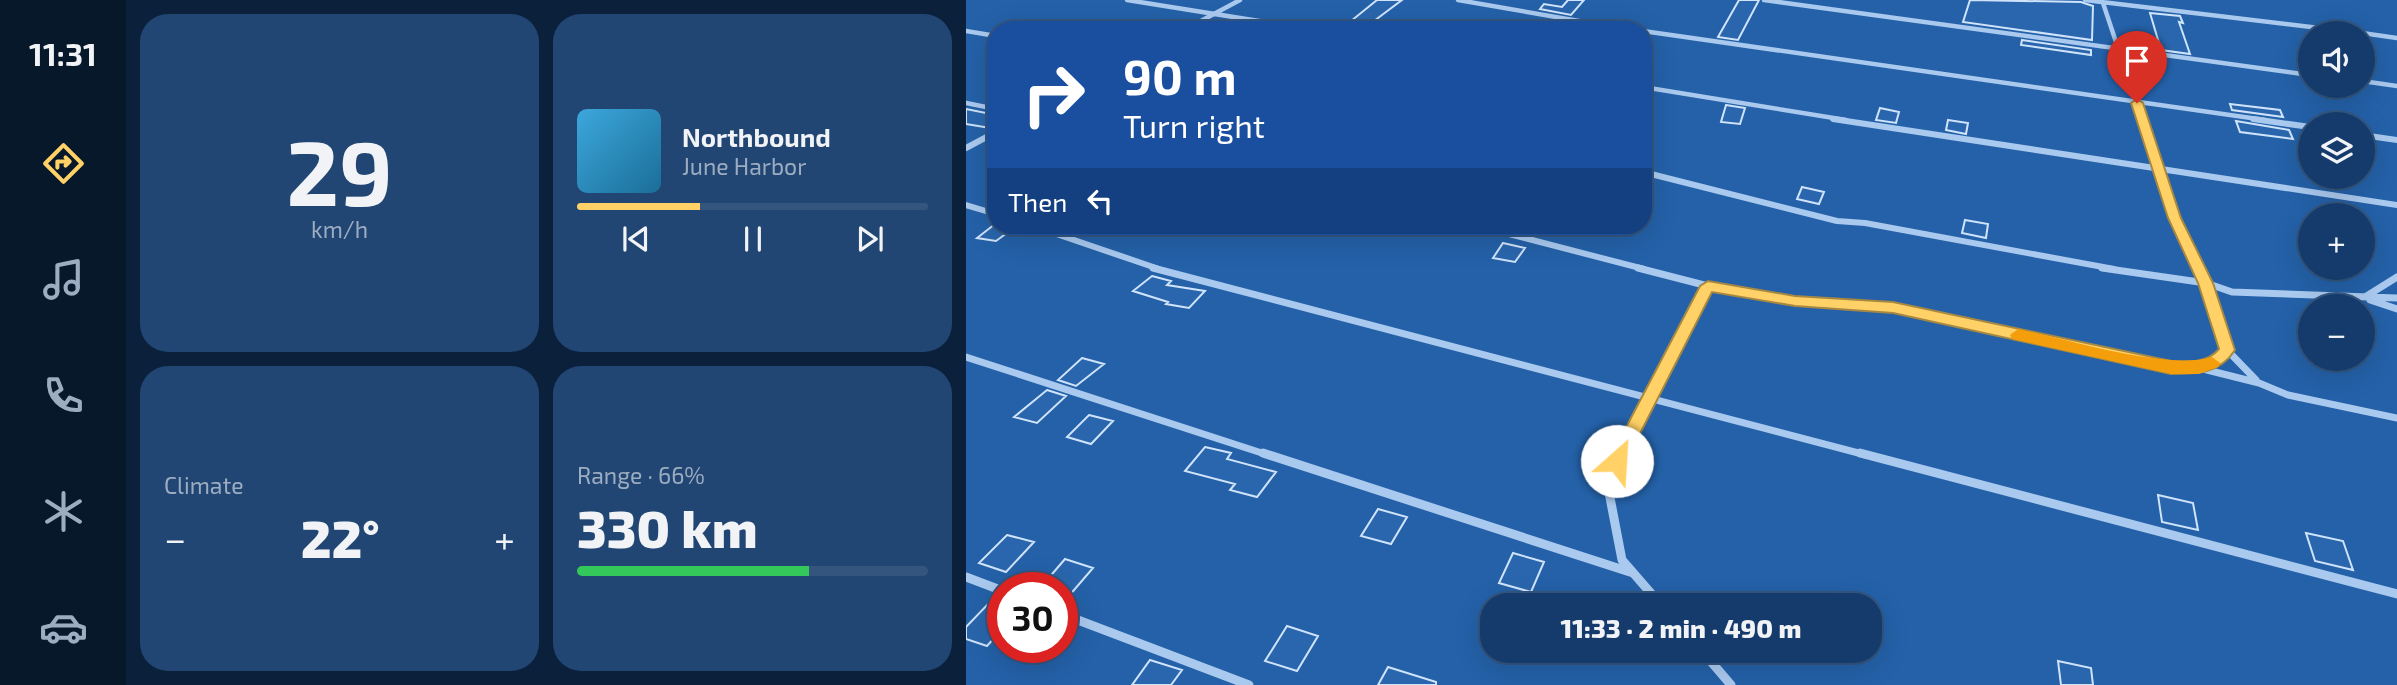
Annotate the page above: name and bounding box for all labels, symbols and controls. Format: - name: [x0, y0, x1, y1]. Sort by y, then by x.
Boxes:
- map controls: [2298, 21, 2375, 371]
- button: sound: [2298, 21, 2375, 98]
- pin: [2107, 31, 2167, 103]
- text: 11:31: [29, 34, 97, 72]
- icon: arrive: [2118, 42, 2156, 80]
- text: 90 m: [1123, 46, 1237, 105]
- icon: right: [1008, 49, 1099, 140]
- text: Turn right: [1123, 106, 1265, 144]
- button: layers: [2298, 112, 2375, 189]
- text: 29: [286, 115, 393, 224]
- text: Northbound: [682, 121, 831, 152]
- icon: directions: [39, 139, 88, 188]
- text: June Harbor: [682, 152, 806, 180]
- icon: left: [1081, 182, 1119, 220]
- text: Then: [1008, 186, 1067, 217]
- button: +: [2298, 203, 2375, 280]
- text: km/h: [311, 215, 368, 243]
- icon: previous: [617, 220, 655, 258]
- icon: pause: [734, 220, 772, 258]
- icon: next: [851, 220, 889, 258]
- icon: music: [39, 255, 88, 304]
- button: −: [2298, 294, 2375, 371]
- icon: phone: [39, 371, 88, 420]
- position arrow: [1580, 424, 1654, 498]
- text: Range · 66%: [577, 461, 705, 489]
- text: Climate: [164, 471, 244, 499]
- icon: climate: [39, 487, 88, 536]
- text: 330 km: [577, 496, 758, 558]
- text: 22°: [301, 506, 380, 568]
- text: −: [164, 515, 186, 561]
- text: +: [494, 515, 515, 561]
- speed limit sign: 30: [987, 572, 1078, 663]
- icon: car: [39, 603, 88, 652]
- text: 11:33 · 2 min · 490 m: [1561, 612, 1801, 643]

